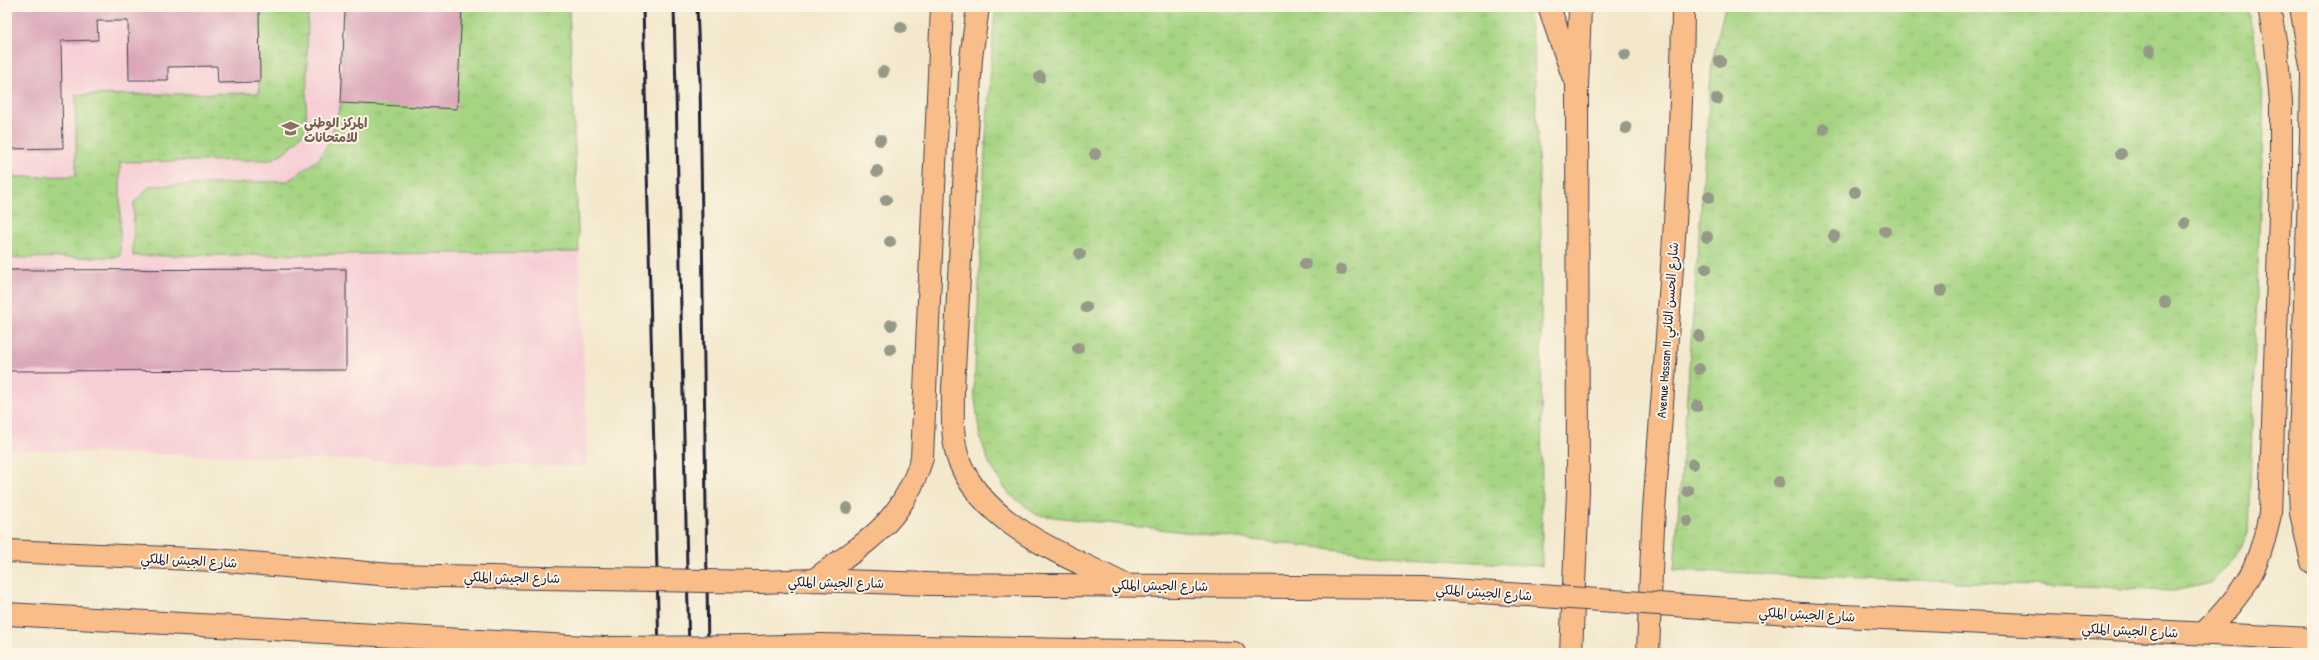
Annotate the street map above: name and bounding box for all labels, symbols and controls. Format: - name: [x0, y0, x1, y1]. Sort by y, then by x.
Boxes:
- place label: المركز الوطني للامتحانات: [304, 113, 367, 146]
- school or university icon: المركز الوطني للامتحانات: [281, 119, 301, 139]
- street label: Avenue Hassan II شارع الحسن الثاني: [1652, 242, 1685, 419]
- street label: شارع الجيش الملكي: [140, 548, 238, 575]
- street label: شارع الجيش الملكي: [464, 567, 560, 590]
- street label: شارع الجيش الملكي: [788, 572, 884, 595]
- street label: شارع الجيش الملكي: [1112, 575, 1208, 598]
- street label: شارع الجيش الملكي: [1435, 580, 1533, 607]
- street label: شارع الجيش الملكي: [1758, 602, 1856, 629]
- street label: شارع الجيش الملكي: [2081, 618, 2179, 645]

